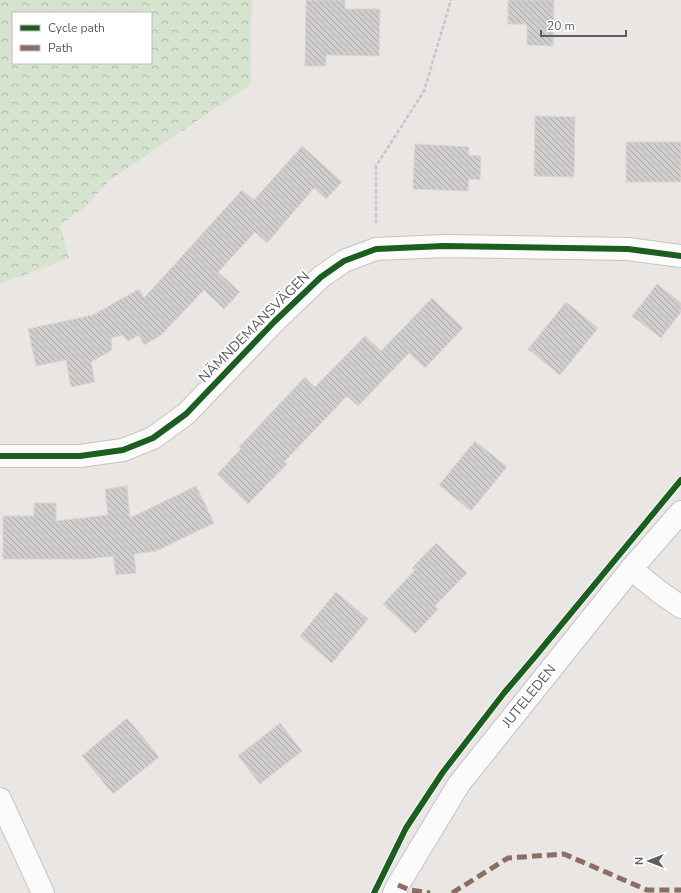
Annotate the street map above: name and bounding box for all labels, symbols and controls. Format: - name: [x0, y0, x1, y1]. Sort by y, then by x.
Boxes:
- legend: [12, 12, 152, 64]
- scale bar: [541, 12, 626, 38]
- text: 20 m: [547, 18, 575, 34]
- text: Cycle path: [48, 20, 105, 36]
- text: Path: [48, 40, 73, 56]
- street label: NÄMNDEMANSVÄGEN: [194, 267, 314, 387]
- street label: JUTELEDEN: [497, 660, 560, 732]
- north arrow: [629, 841, 669, 881]
- text: N: [632, 857, 647, 865]

